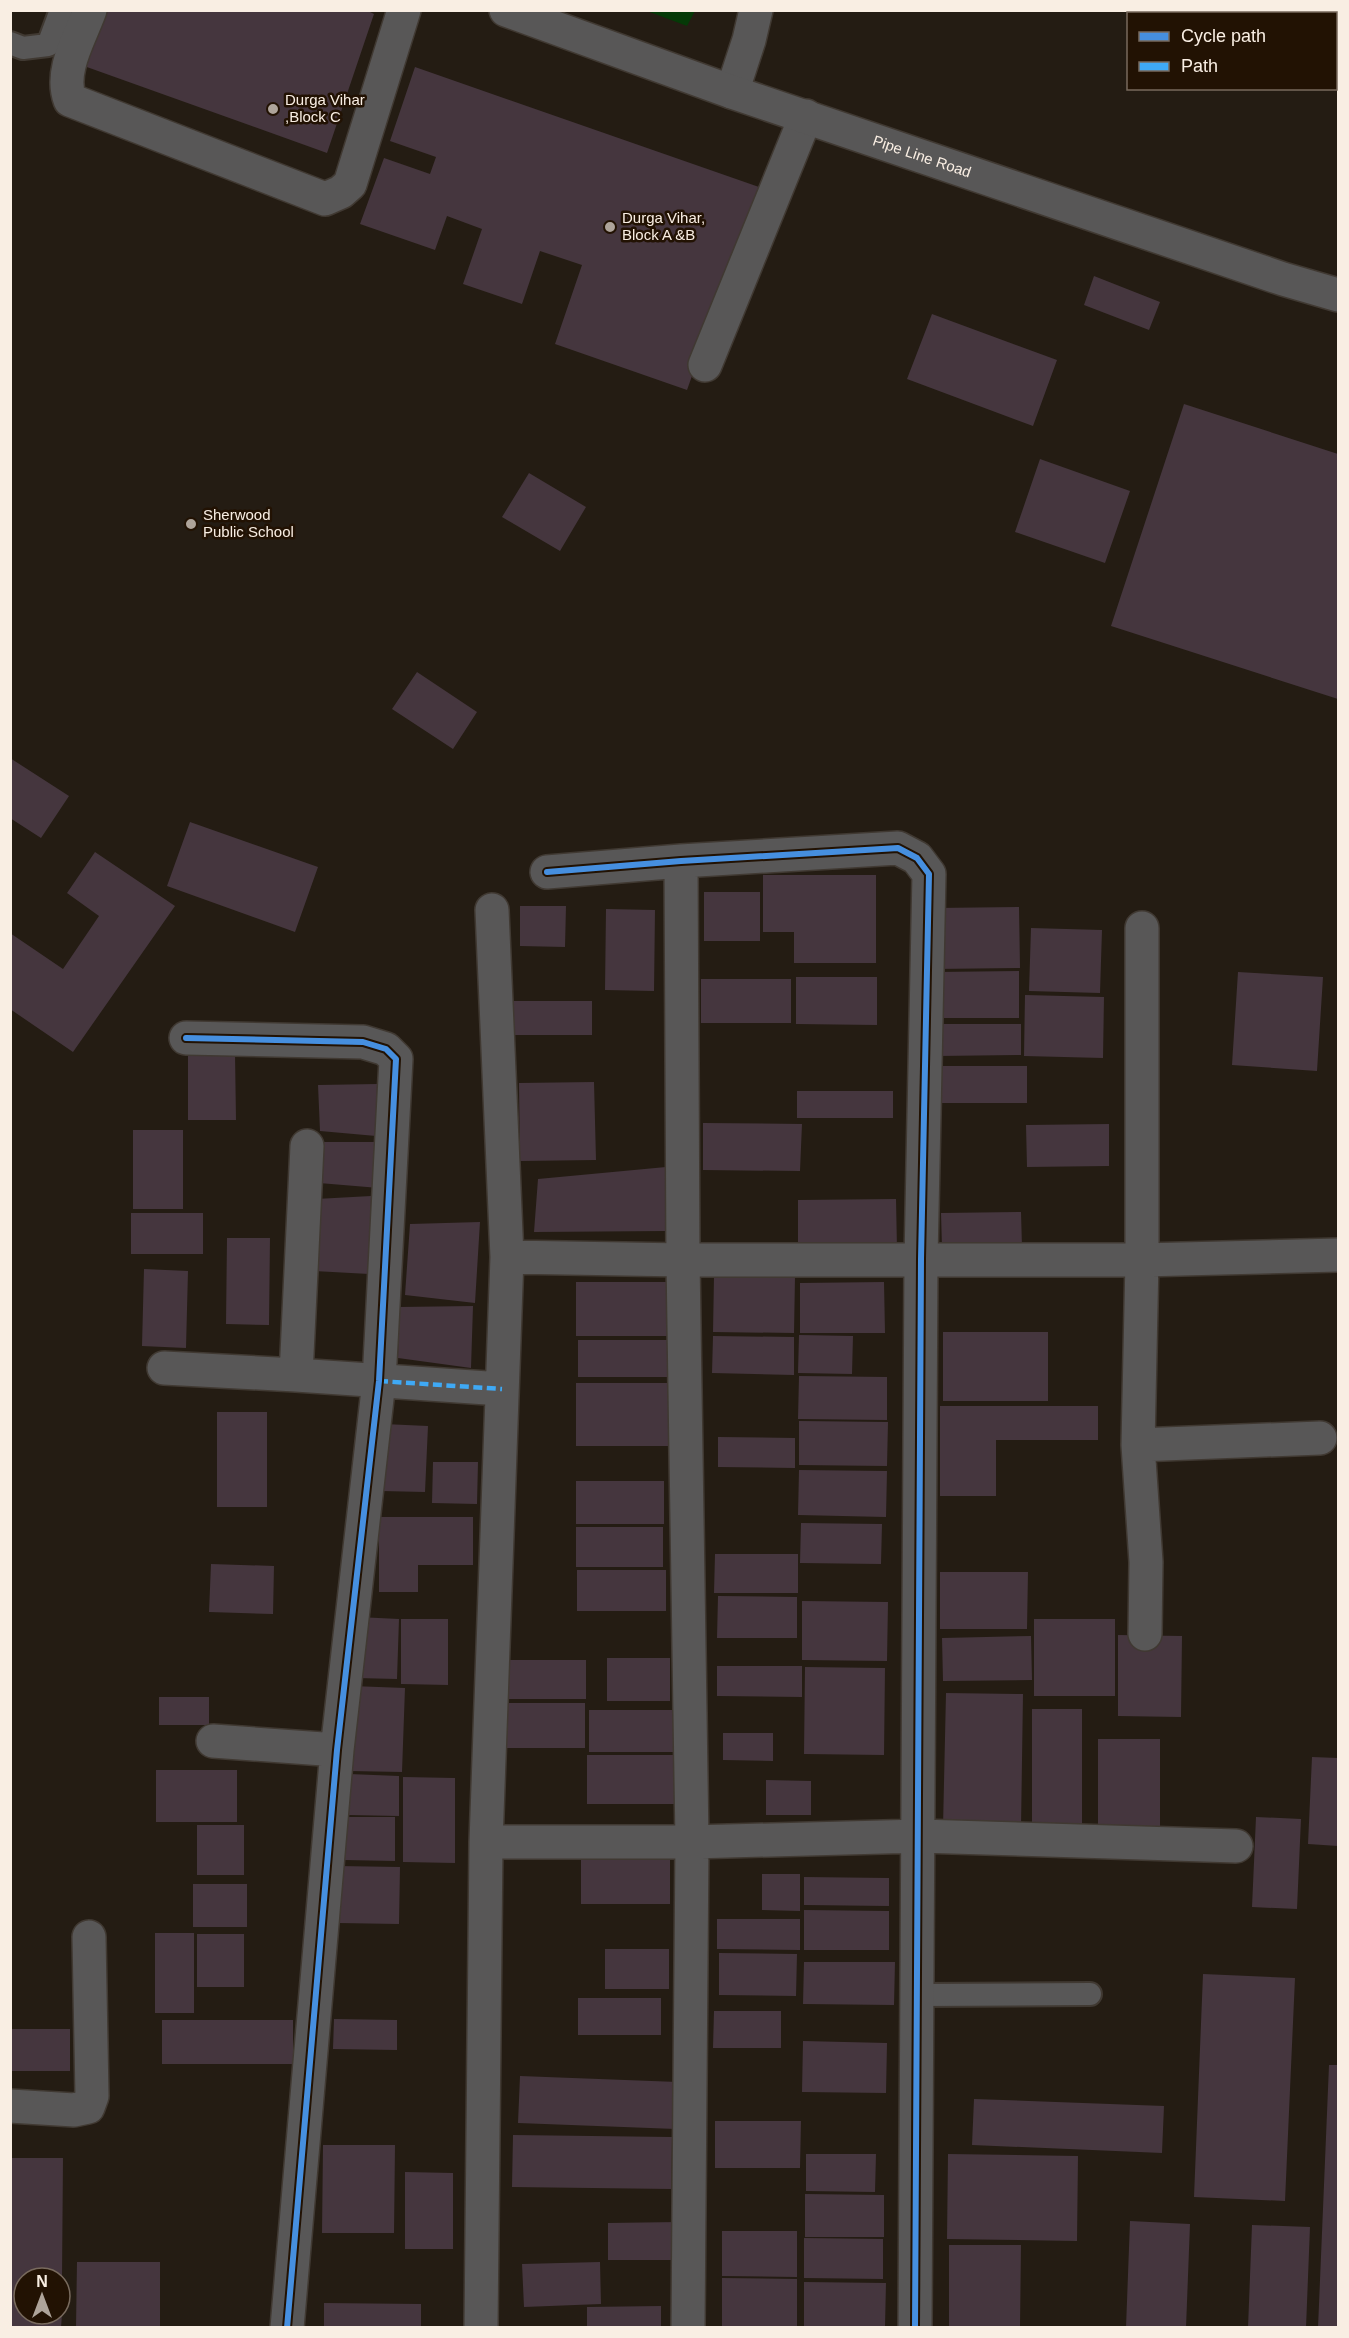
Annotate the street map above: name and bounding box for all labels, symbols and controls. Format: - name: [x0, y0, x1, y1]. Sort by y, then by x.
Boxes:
- legend: [1127, 12, 1337, 90]
- text: Cycle path: [1181, 26, 1266, 46]
- text: Path: [1181, 56, 1218, 76]
- place label: Durga Vihar ,Block C: [285, 91, 365, 125]
- marker: Durga Vihar ,Block C: [266, 102, 280, 116]
- street label: Pipe Line Road: [871, 131, 973, 181]
- place label: Durga Vihar, Block A &B: [622, 209, 705, 243]
- marker: Durga Vihar, Block A &B: [603, 220, 617, 234]
- place label: Sherwood Public School: [203, 506, 294, 540]
- marker: Sherwood Public School: [184, 517, 198, 531]
- north arrow: [12, 2266, 72, 2326]
- text: N: [36, 2273, 48, 2290]

